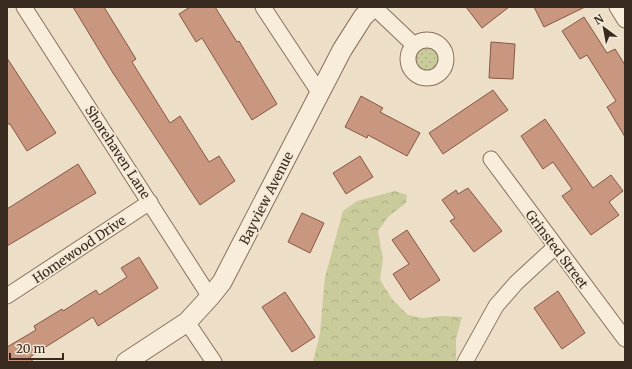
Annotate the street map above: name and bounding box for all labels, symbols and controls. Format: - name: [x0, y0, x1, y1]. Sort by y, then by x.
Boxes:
- north arrow: [584, 8, 624, 48]
- text: N: [591, 11, 606, 28]
- street label: Shorehaven Lane: [81, 102, 154, 202]
- street label: Bayview Avenue: [236, 149, 297, 248]
- street label: Grinsted Street: [521, 207, 592, 292]
- street label: Homewood Drive: [29, 212, 129, 287]
- scale bar: [10, 335, 63, 361]
- text: 20 m: [16, 341, 45, 356]

